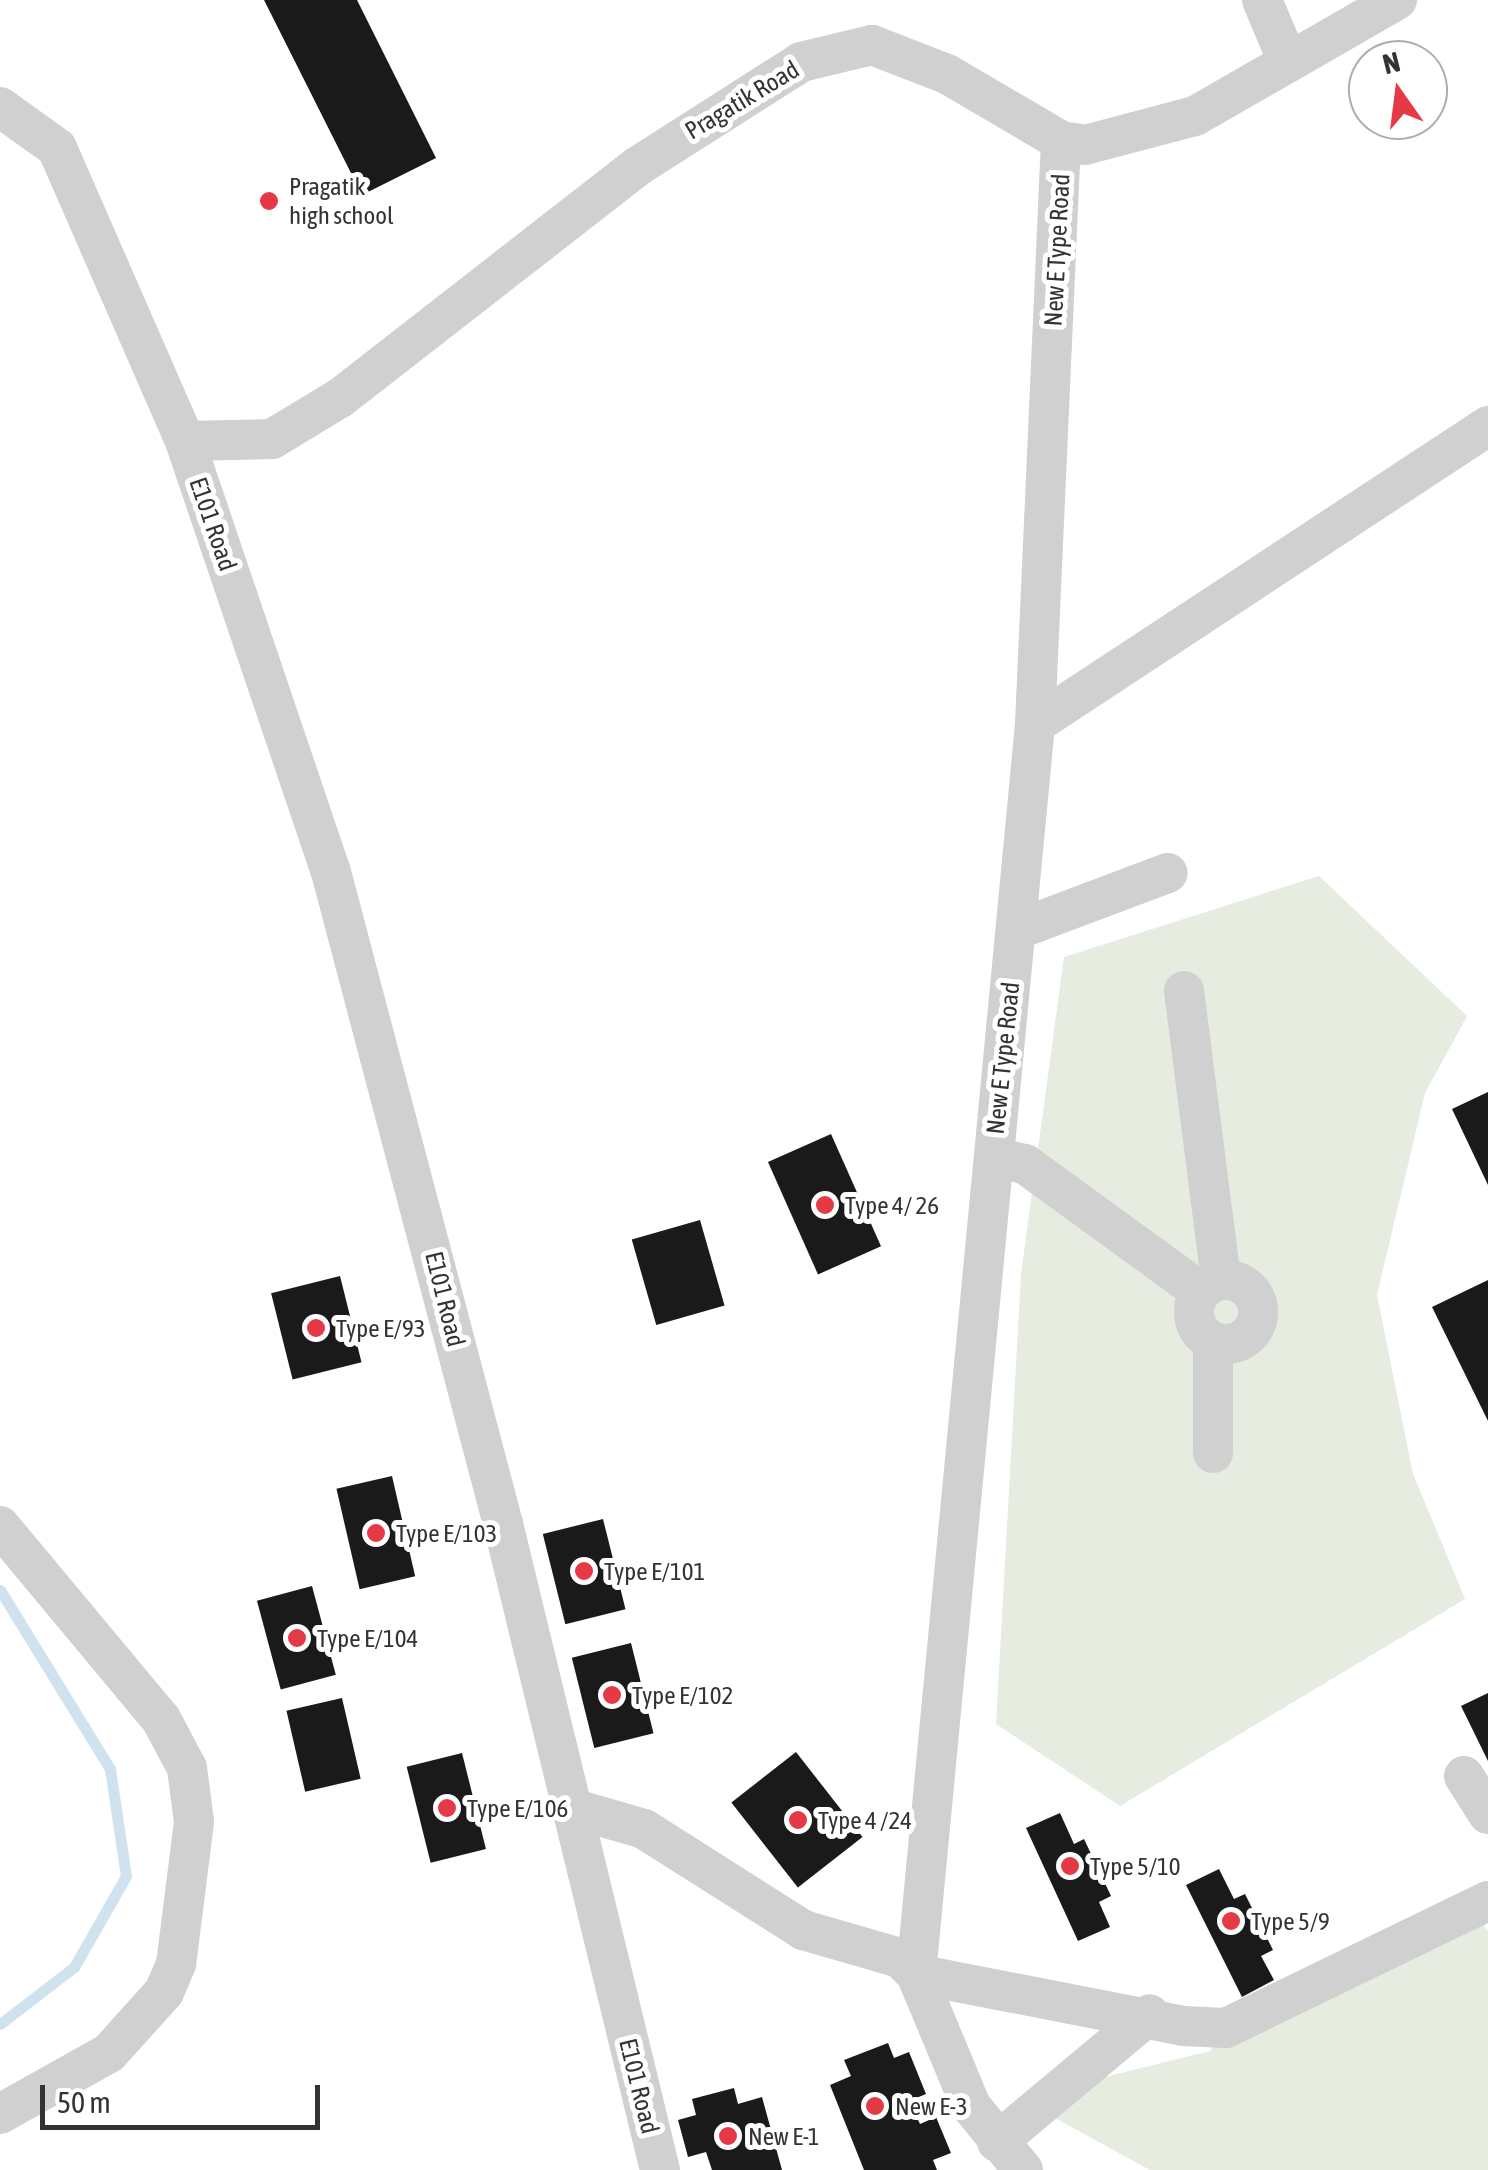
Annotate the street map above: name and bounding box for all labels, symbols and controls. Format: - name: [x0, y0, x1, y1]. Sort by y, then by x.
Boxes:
- north arrow: [1348, 40, 1448, 140]
- text: N: [1379, 45, 1403, 80]
- street label: Pragatik Road: [680, 54, 804, 146]
- place label: Pragatik high school: [289, 172, 393, 231]
- street label: New E Type Road: [1038, 173, 1076, 327]
- marker: Pragatik high school: [258, 190, 280, 212]
- street label: E101 Road: [183, 473, 243, 575]
- street label: New E Type Road: [980, 980, 1026, 1136]
- place label: Type 4/ 26: [845, 1190, 939, 1220]
- marker: Type 4/ 26: [814, 1194, 836, 1216]
- street label: E101 Road: [419, 1248, 471, 1350]
- place label: Type E/93: [336, 1313, 425, 1343]
- marker: Type E/93: [305, 1317, 327, 1339]
- place label: Type E/103: [396, 1518, 497, 1548]
- marker: Type E/103: [365, 1522, 387, 1544]
- place label: Type E/101: [604, 1556, 705, 1586]
- marker: Type E/101: [573, 1560, 595, 1582]
- place label: Type E/104: [317, 1623, 418, 1653]
- marker: Type E/104: [286, 1627, 308, 1649]
- place label: Type E/102: [632, 1680, 733, 1710]
- marker: Type E/102: [601, 1684, 623, 1706]
- place label: Type E/106: [467, 1793, 568, 1823]
- marker: Type E/106: [436, 1797, 458, 1819]
- place label: Type 4 /24: [818, 1805, 912, 1835]
- marker: Type 4 /24: [787, 1809, 809, 1831]
- place label: Type 5/10: [1090, 1851, 1181, 1881]
- marker: Type 5/10: [1059, 1855, 1081, 1877]
- place label: Type 5/9: [1251, 1906, 1330, 1936]
- marker: Type 5/9: [1220, 1910, 1242, 1932]
- street label: E101 Road: [613, 2035, 665, 2137]
- scale bar: [45, 2065, 325, 2127]
- text: 50 m: [57, 2085, 111, 2119]
- place label: New E-3: [895, 2091, 968, 2121]
- marker: New E-3: [864, 2095, 886, 2117]
- place label: New E-1: [748, 2121, 820, 2151]
- marker: New E-1: [717, 2125, 739, 2147]

